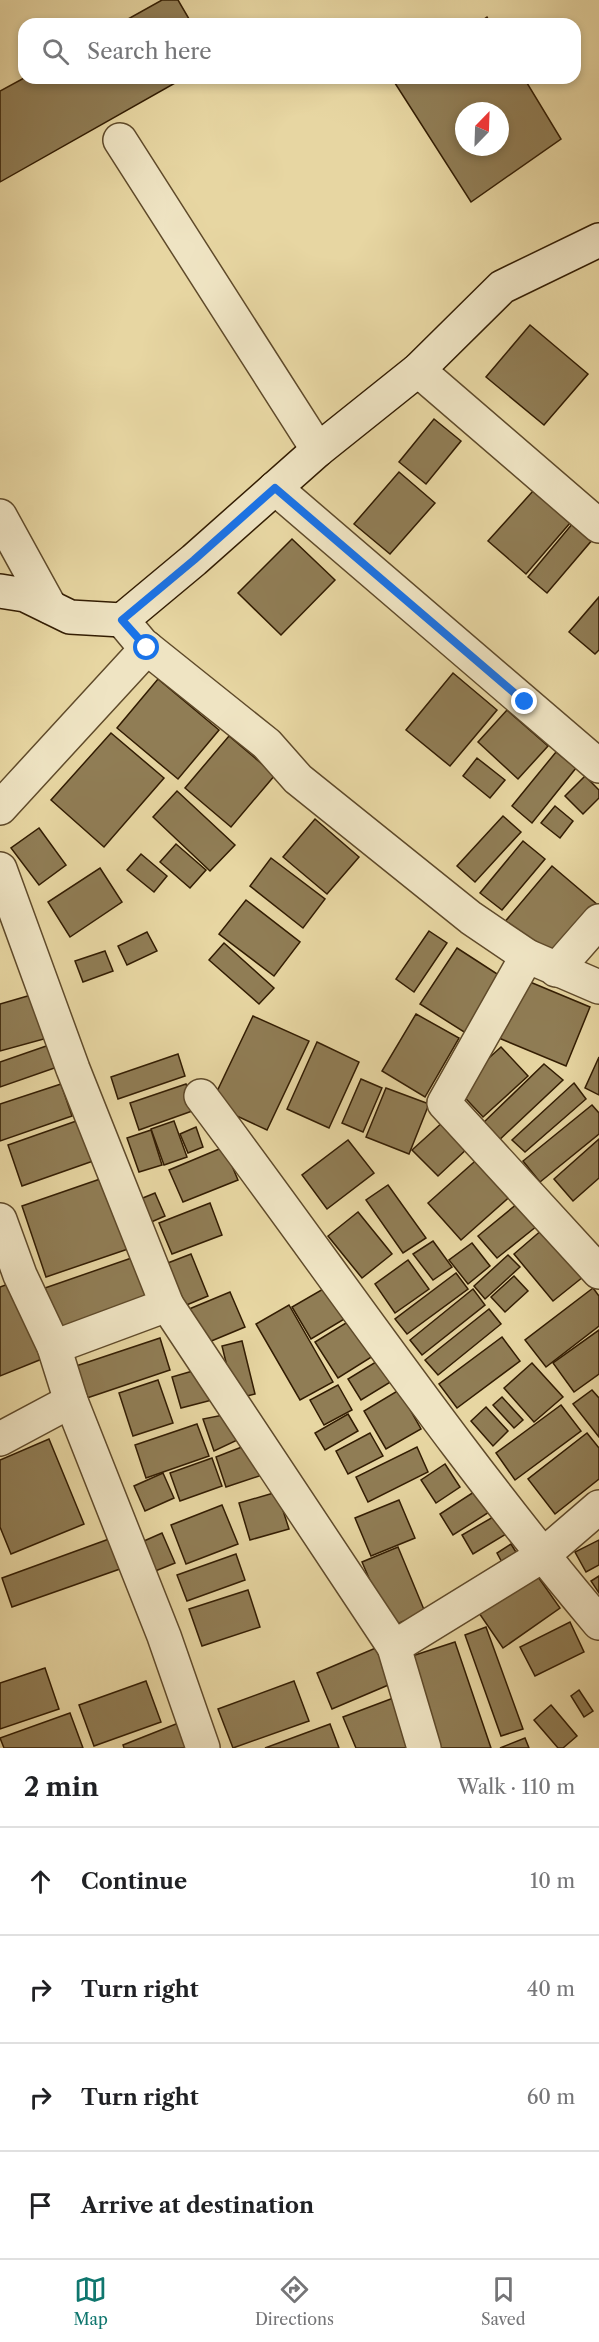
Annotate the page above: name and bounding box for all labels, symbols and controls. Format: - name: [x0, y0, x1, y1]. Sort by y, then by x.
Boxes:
- search box: [18, 18, 581, 84]
- icon: search: [39, 35, 72, 68]
- text: Search here: [87, 38, 212, 65]
- north arrow: [455, 102, 509, 156]
- route start: [133, 634, 159, 660]
- route end: [511, 688, 537, 714]
- text: 2 min: [24, 1771, 99, 1803]
- text: Walk · 110 m: [458, 1775, 575, 1799]
- icon: ahead: [24, 1865, 57, 1898]
- text: Continue: [81, 1868, 187, 1895]
- text: 10 m: [530, 1869, 575, 1893]
- icon: right: [24, 1973, 57, 2006]
- text: Turn right: [81, 1976, 199, 2003]
- text: 40 m: [527, 1977, 575, 2001]
- icon: right: [24, 2081, 57, 2114]
- text: Turn right: [81, 2084, 199, 2111]
- text: 60 m: [527, 2085, 575, 2109]
- icon: arrive: [24, 2189, 57, 2222]
- text: Arrive at destination: [81, 2192, 314, 2219]
- tab: Map: [74, 2273, 108, 2329]
- tab: Directions: [255, 2273, 334, 2329]
- tab: Saved: [481, 2273, 525, 2329]

